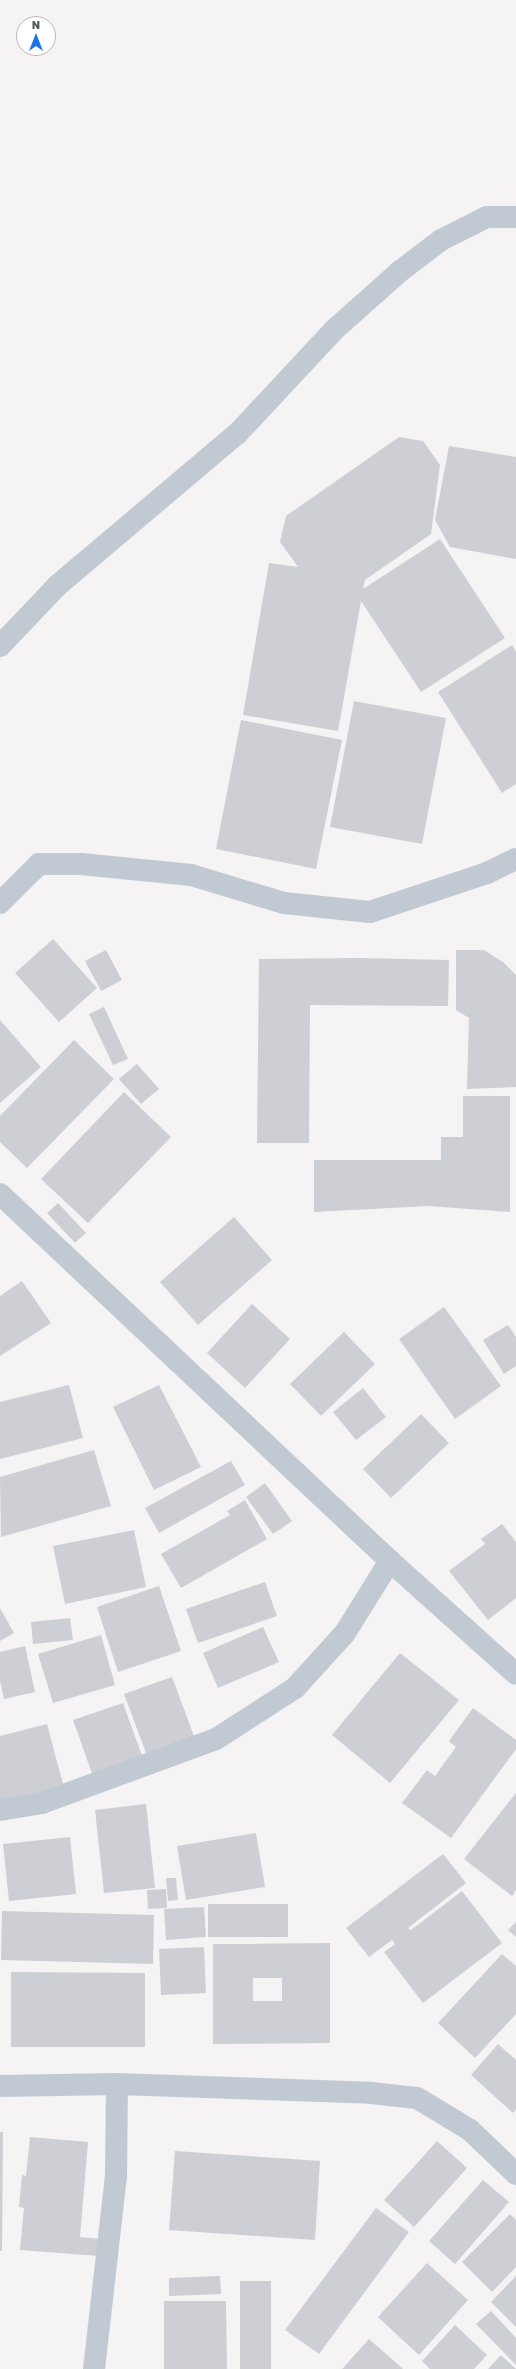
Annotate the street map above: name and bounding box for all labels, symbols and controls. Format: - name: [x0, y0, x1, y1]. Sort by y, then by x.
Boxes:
- north arrow: [16, 16, 56, 56]
- text: N: [32, 18, 40, 31]

